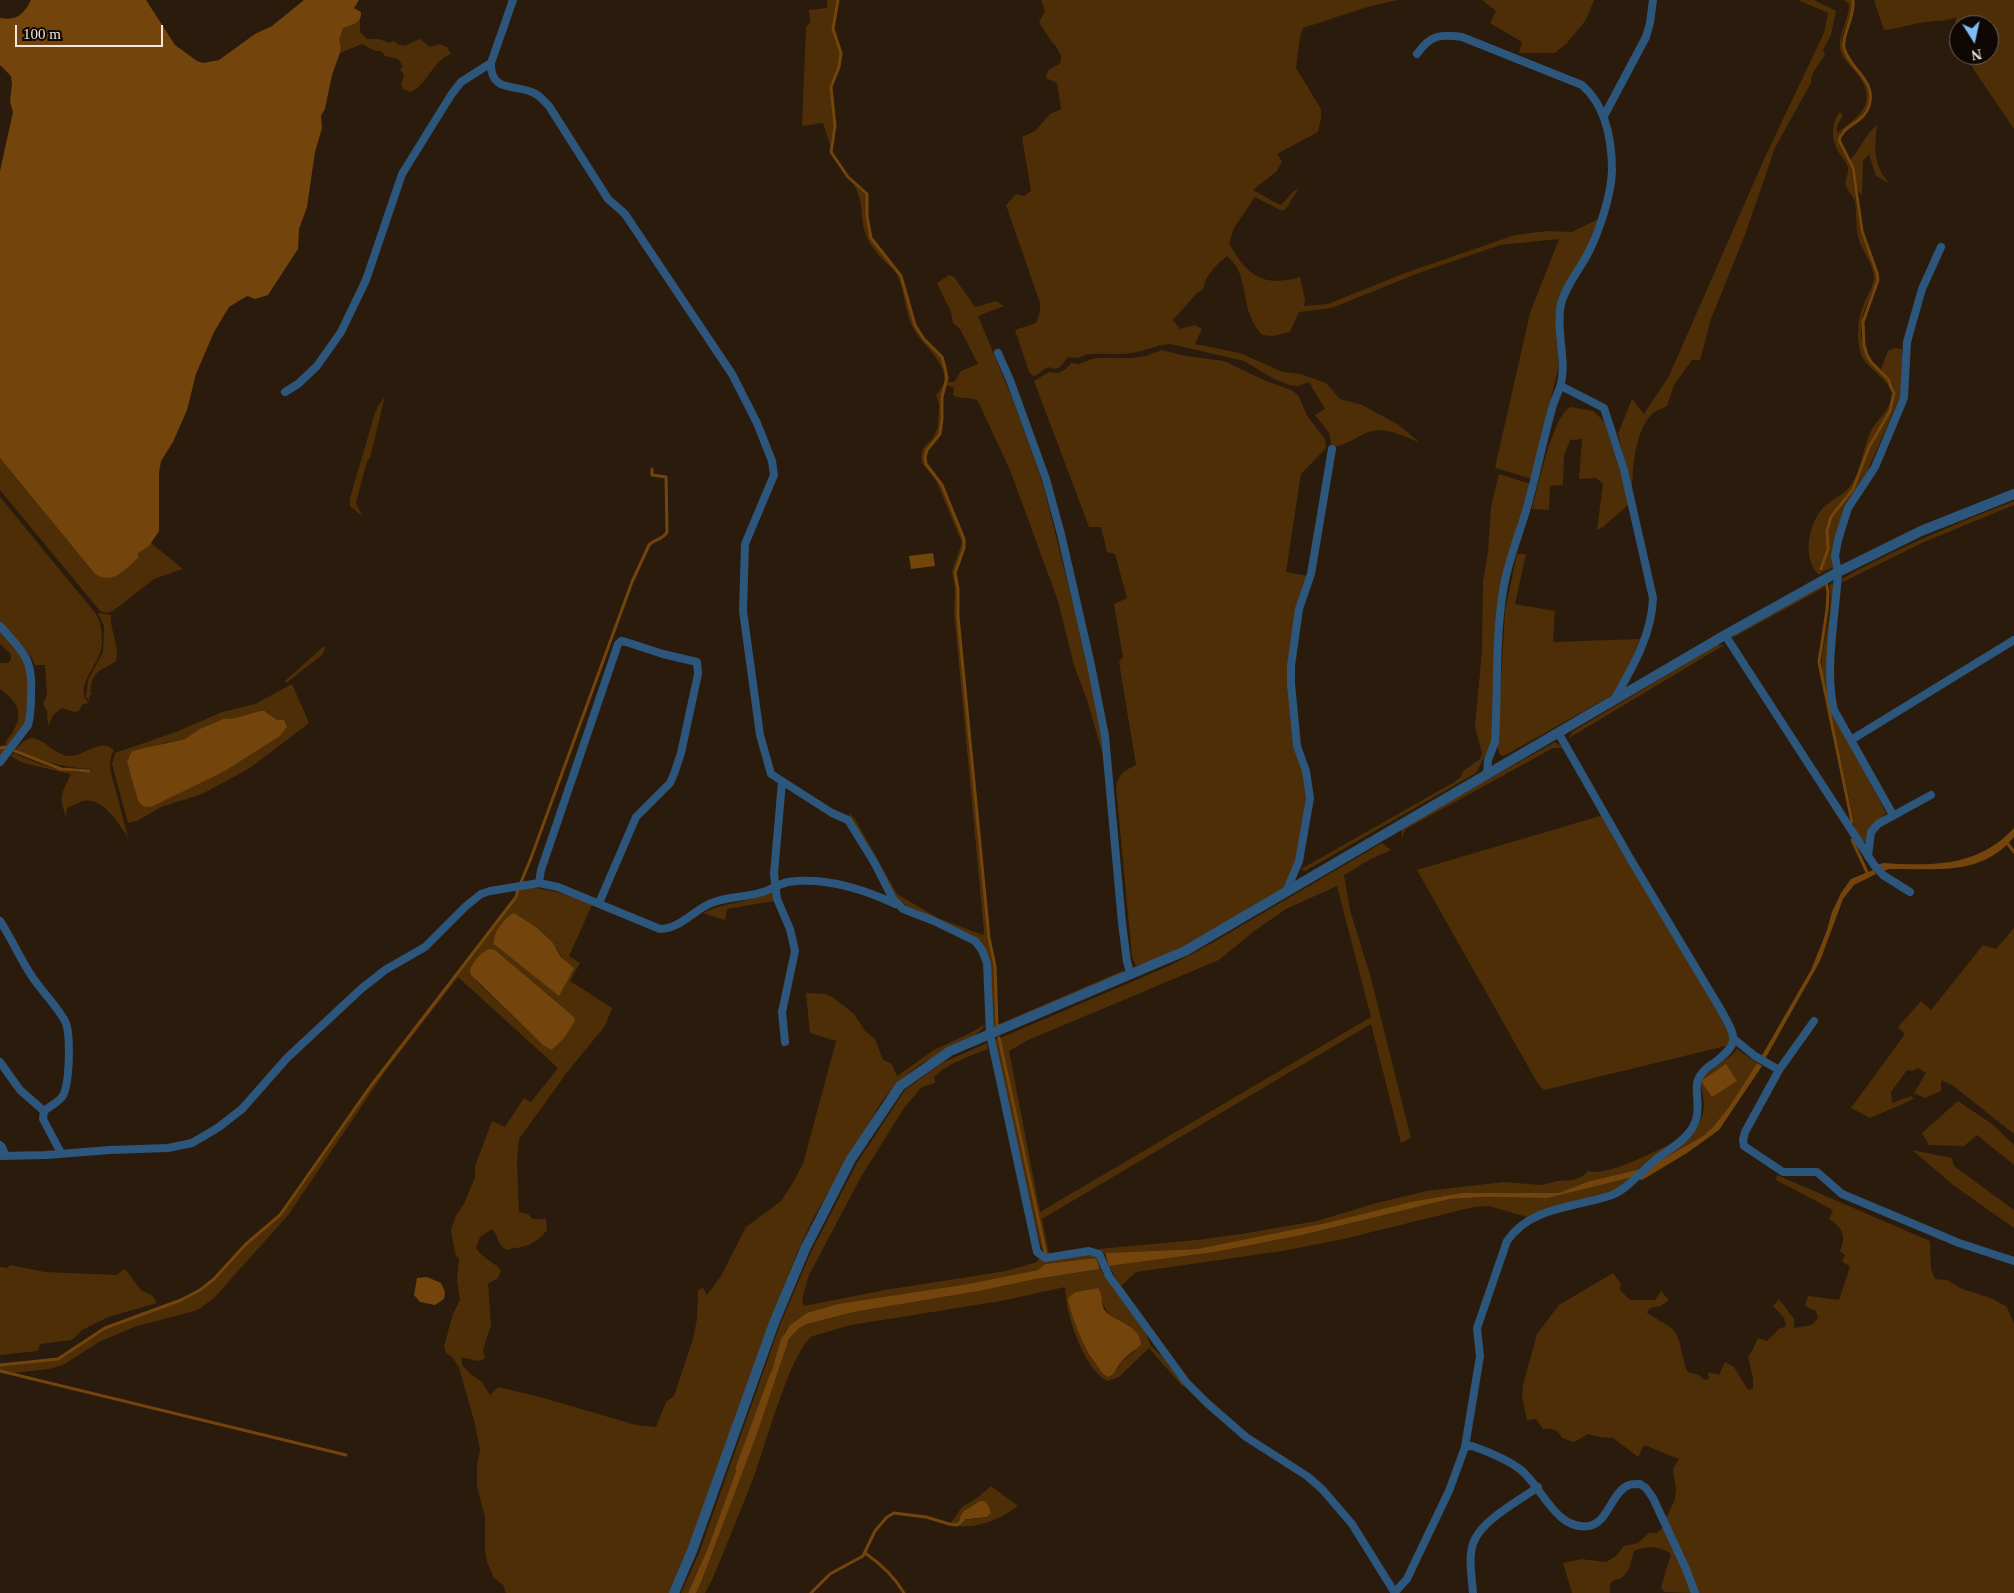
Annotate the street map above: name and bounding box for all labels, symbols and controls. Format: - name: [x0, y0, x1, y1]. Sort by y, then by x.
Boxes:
- scale bar: [18, 15, 165, 47]
- north arrow: [1949, 15, 1999, 65]
- text: 100 m: [23, 26, 61, 42]
- text: N: [1970, 46, 1983, 63]

